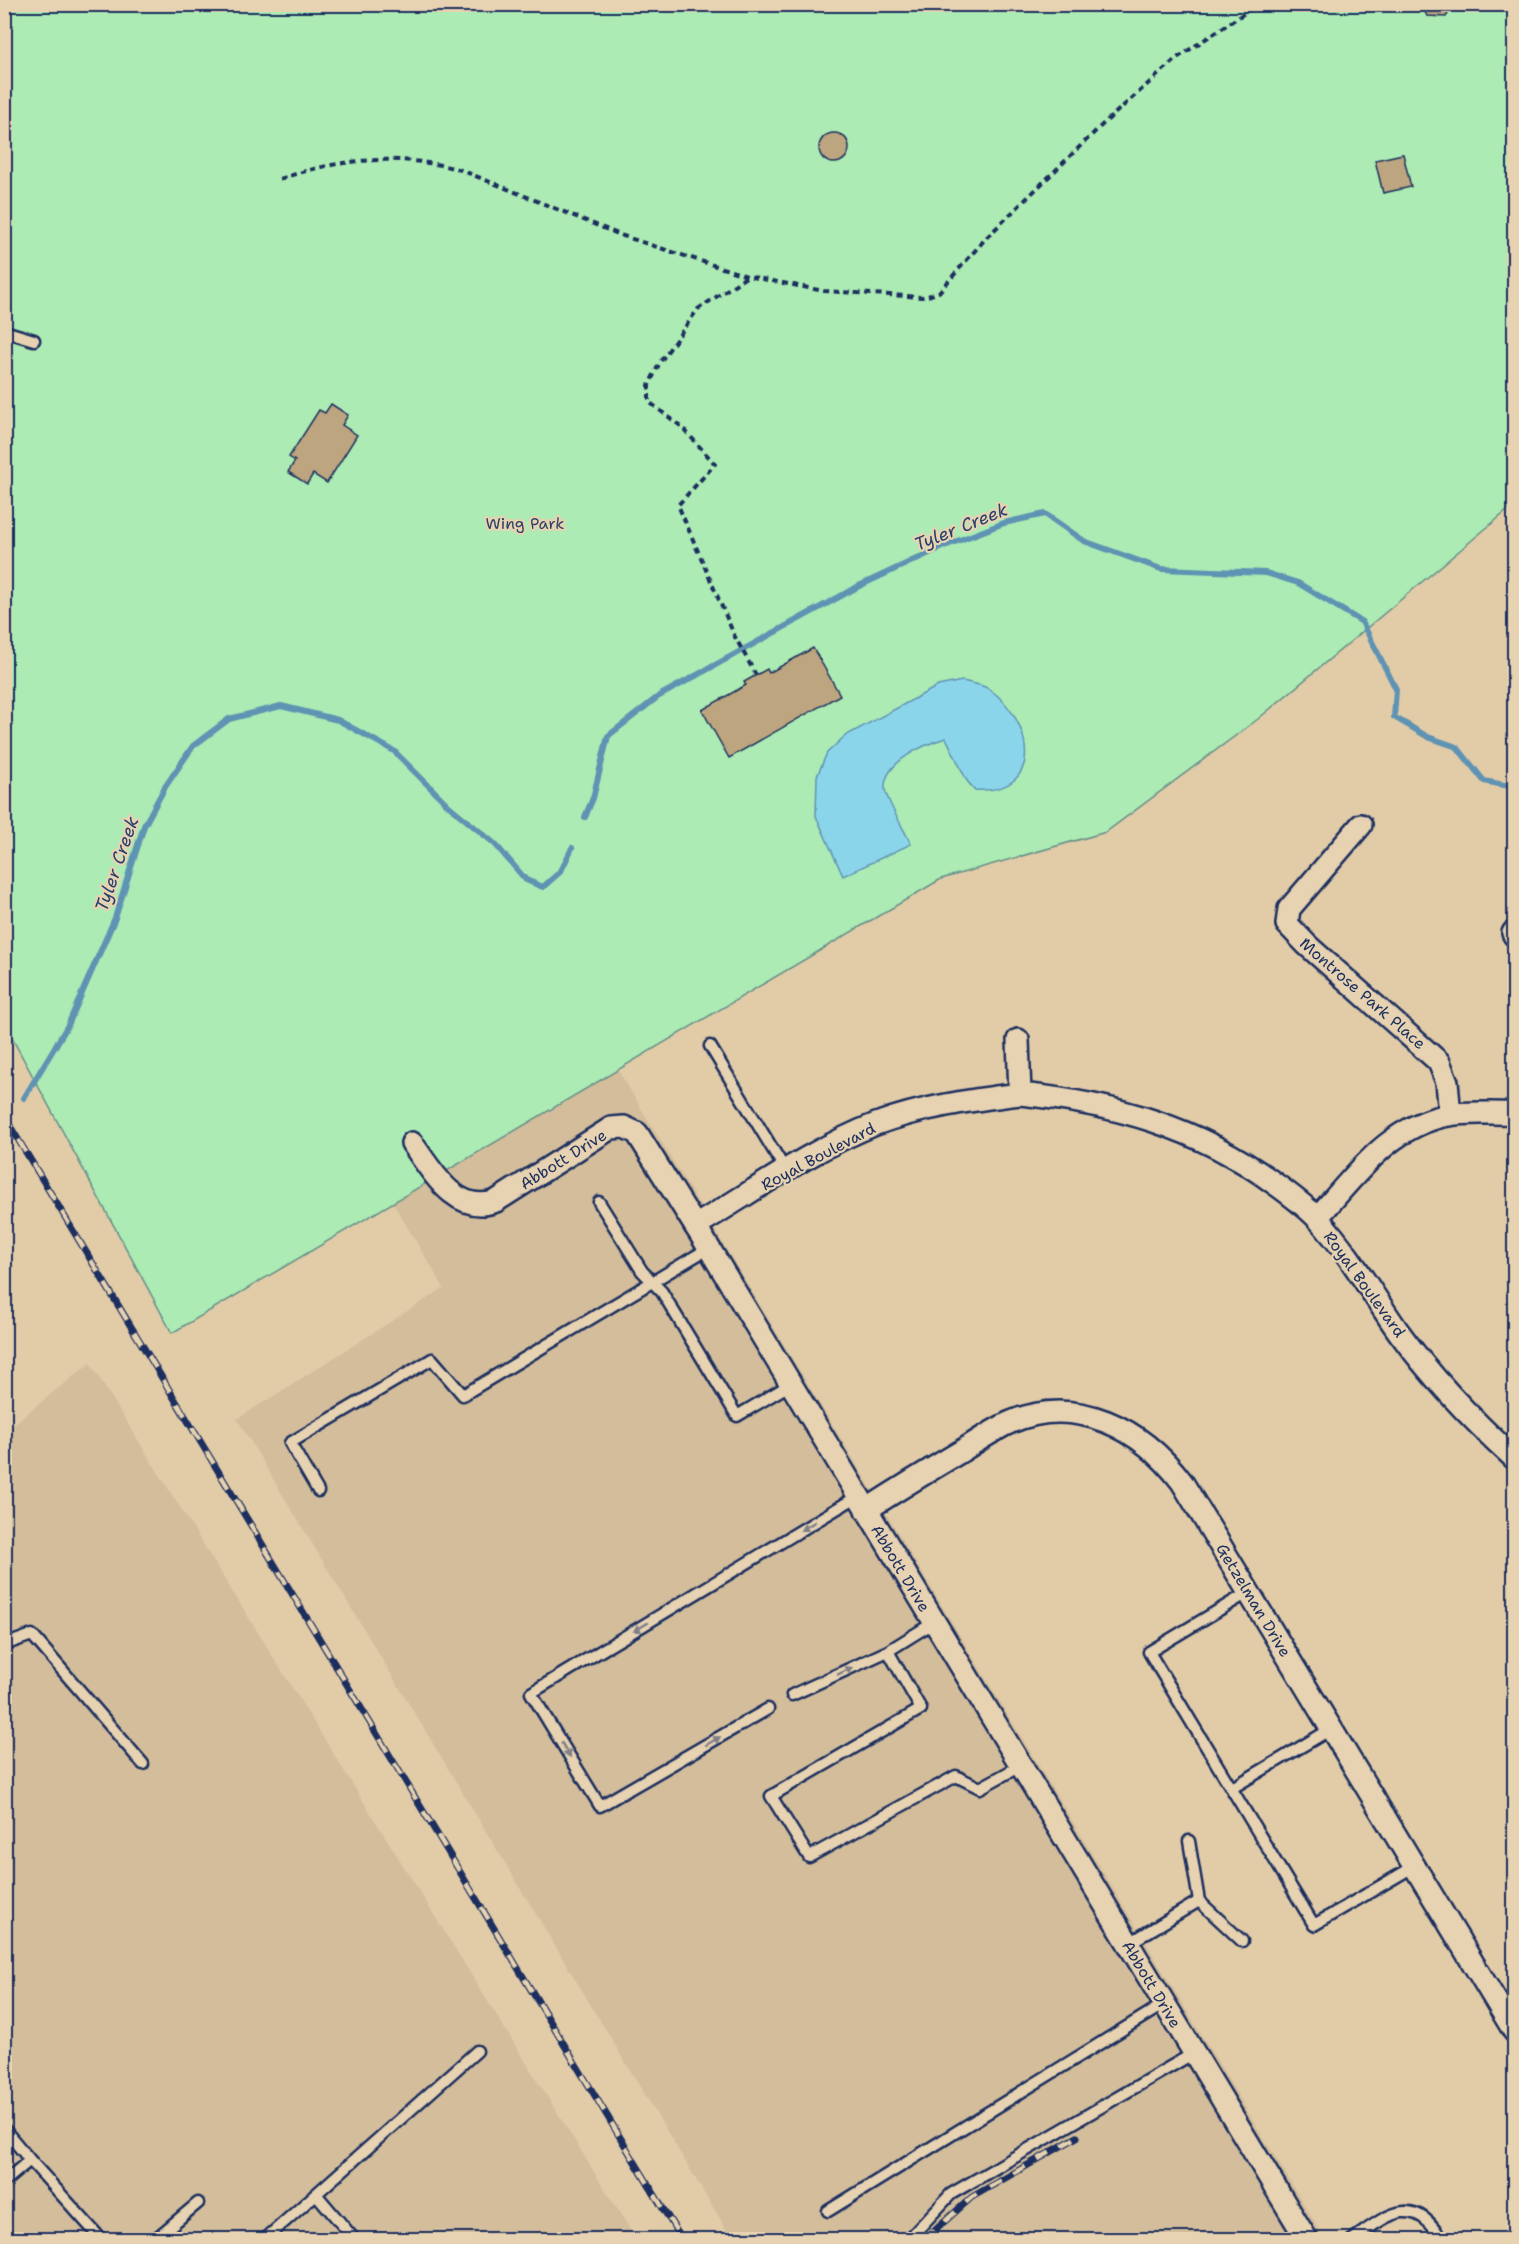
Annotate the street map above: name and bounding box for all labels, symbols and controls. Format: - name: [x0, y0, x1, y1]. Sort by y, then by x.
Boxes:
- water label: Tyler Creek: [911, 497, 1012, 557]
- park label: Wing Park: [486, 513, 564, 534]
- water label: Tyler Creek: [90, 813, 145, 915]
- street label: Montrose Park Place: [1295, 933, 1430, 1054]
- street label: Royal Boulevard: [758, 1118, 879, 1195]
- street label: Abbott Drive: [516, 1124, 611, 1194]
- street label: Royal Boulevard: [1319, 1227, 1410, 1342]
- one-way arrow: [799, 1521, 816, 1532]
- street label: Abbott Drive: [866, 1521, 935, 1616]
- street label: Getzelman Drive: [1211, 1540, 1296, 1661]
- one-way arrow: [633, 1621, 649, 1632]
- one-way arrow: [836, 1666, 854, 1675]
- one-way arrow: [705, 1736, 722, 1746]
- one-way arrow: [561, 1742, 572, 1758]
- street label: Abbott Drive: [1117, 1937, 1186, 2032]

